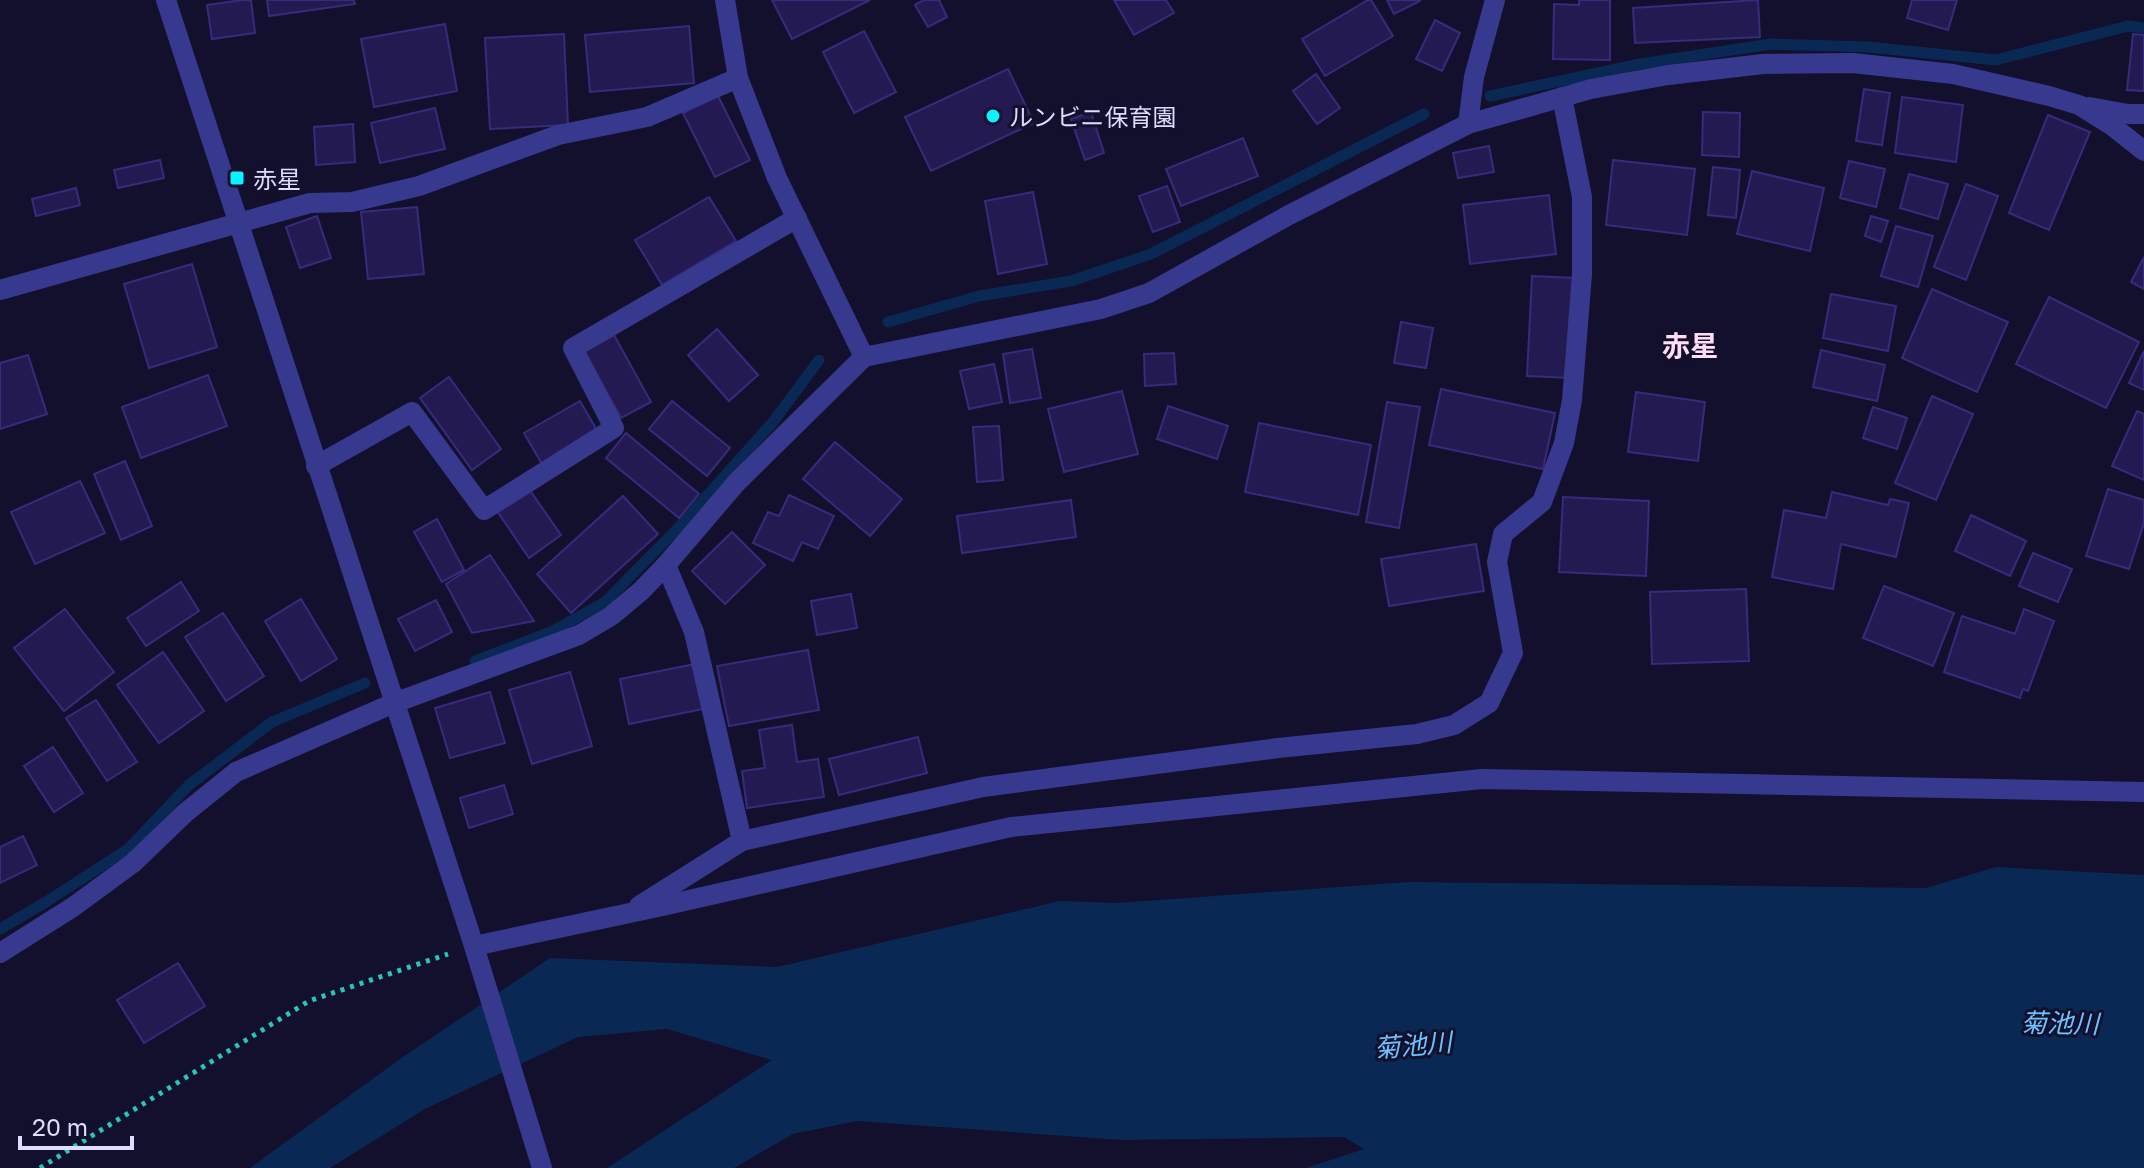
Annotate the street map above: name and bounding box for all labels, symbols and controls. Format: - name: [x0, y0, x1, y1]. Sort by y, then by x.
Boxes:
- place label: ルンビニ保育園: [1009, 102, 1177, 131]
- marker: ルンビニ保育園: [984, 107, 1002, 125]
- place label: 赤星: [253, 164, 301, 193]
- marker: 赤星: [228, 169, 246, 187]
- district label: 赤星: [1662, 329, 1718, 362]
- water label: 菊池川: [2021, 1007, 2102, 1039]
- water label: 菊池川: [1373, 1026, 1456, 1064]
- scale bar: [20, 1100, 132, 1150]
- text: 20 m: [32, 1112, 88, 1141]

